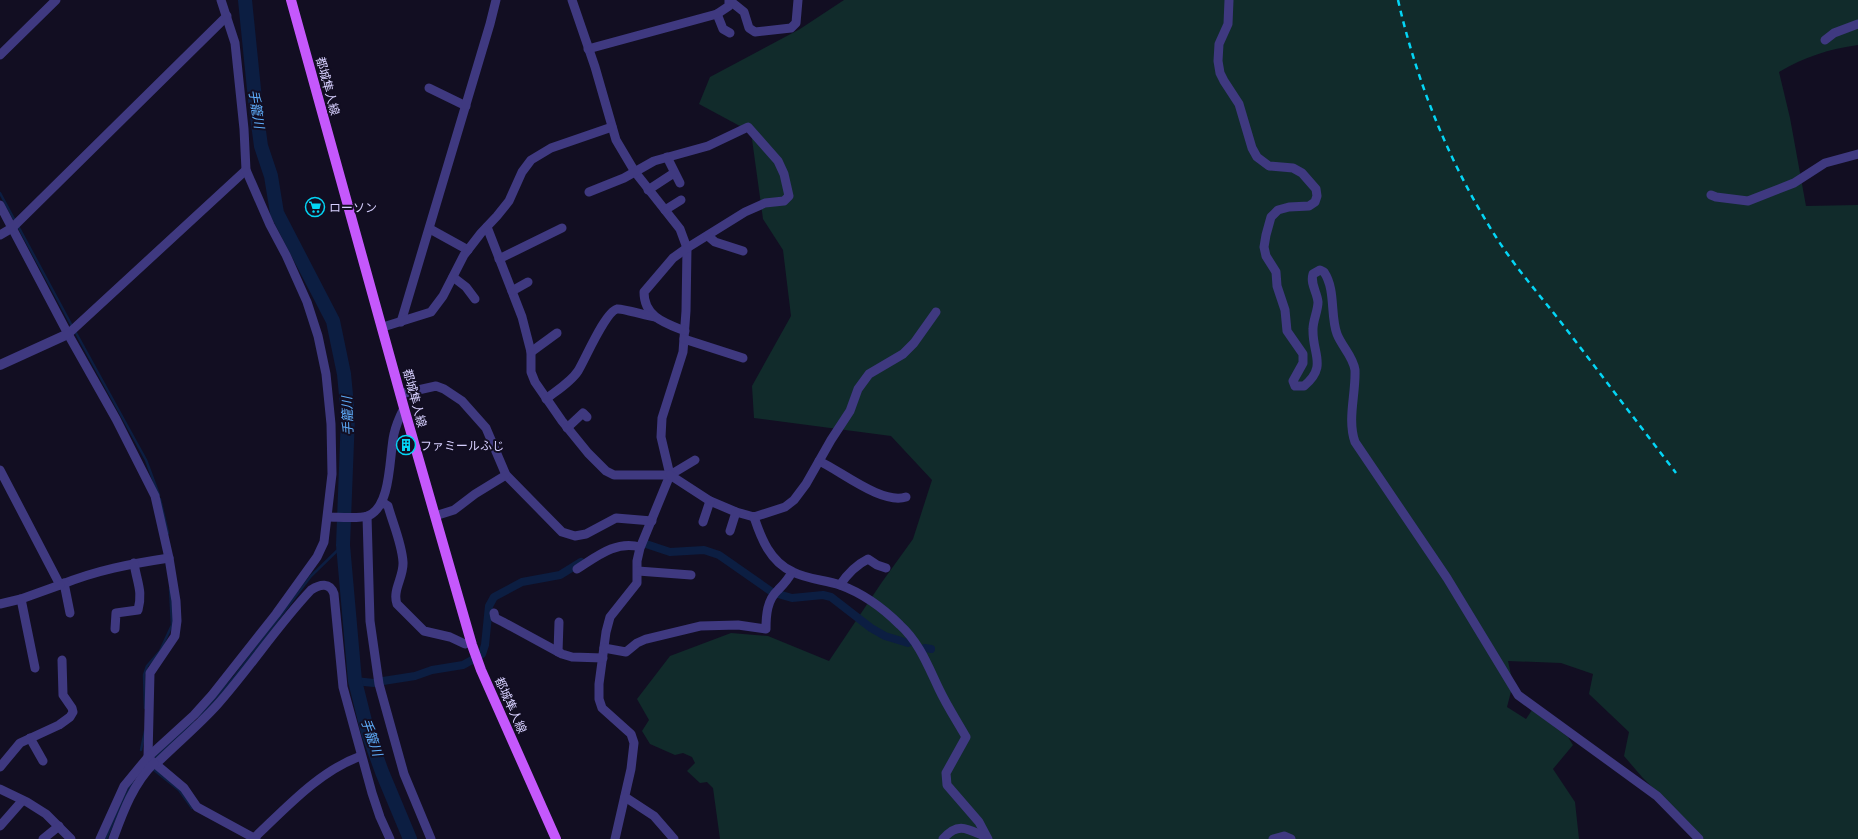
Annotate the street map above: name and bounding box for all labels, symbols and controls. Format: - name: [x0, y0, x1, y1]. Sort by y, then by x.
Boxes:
- street label: 都城隼人線: [314, 55, 342, 117]
- water label: 手籠川: [247, 89, 267, 131]
- supermarket icon: ローソン: [304, 196, 326, 218]
- place label: ローソン: [329, 201, 377, 214]
- street label: 都城隼人線: [401, 367, 429, 429]
- water label: 手籠川: [339, 394, 355, 436]
- building icon: ファミールふじ: [395, 434, 417, 456]
- place label: ファミールふじ: [420, 439, 504, 452]
- street label: 都城隼人線: [493, 675, 529, 735]
- water label: 手籠川: [359, 716, 386, 760]

